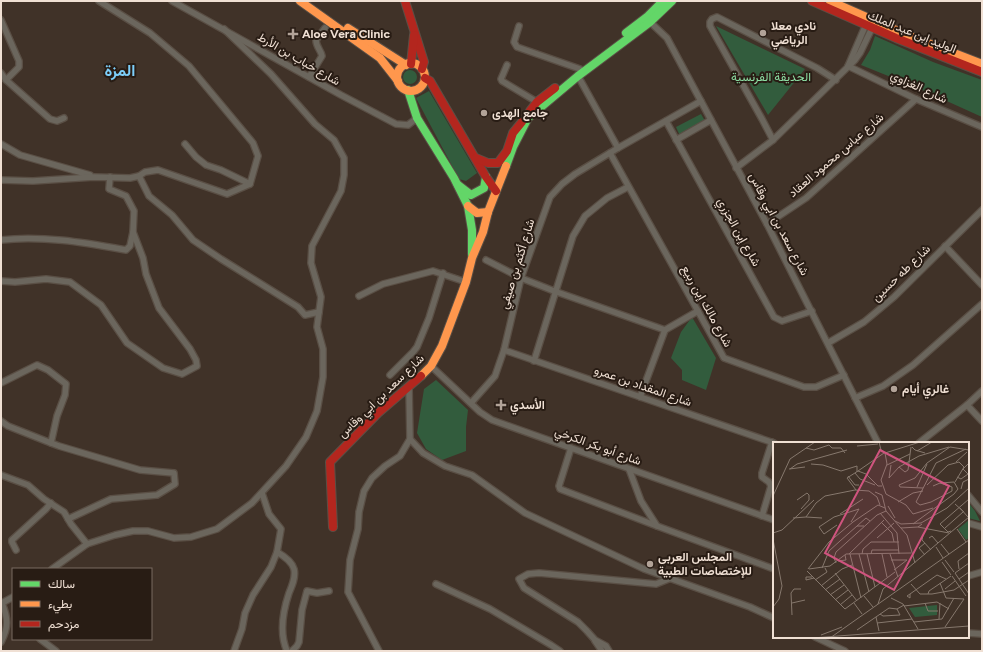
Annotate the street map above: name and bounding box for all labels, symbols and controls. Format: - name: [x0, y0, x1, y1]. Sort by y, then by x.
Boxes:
- street label: الوليد إبن عبد الملك: [865, 8, 958, 57]
- place label: نادي معلا الرياضي: [771, 19, 817, 50]
- place label: Aloe Vera Clinic: [302, 27, 390, 41]
- marker: Aloe Vera Clinic: [287, 28, 299, 40]
- marker: نادي معلا الرياضي: [758, 28, 768, 38]
- street label: شارع خباب بن الأرط: [254, 30, 343, 90]
- district label: المزة: [105, 61, 136, 81]
- street label: شارع الغزاوي: [887, 68, 949, 109]
- park label: الحديقة الفرنسية: [731, 70, 811, 85]
- place label: جامع الهدى: [492, 106, 548, 121]
- marker: جامع الهدى: [479, 108, 489, 118]
- street label: شارع عباس محمود العقاد: [786, 110, 888, 202]
- street label: شارع سعد بن ابي وقاس: [743, 170, 812, 279]
- street label: شارع إبن الجزري: [712, 195, 764, 270]
- street label: شارع أكثم بن صيفي: [497, 217, 540, 312]
- street label: شارع طه حسين: [869, 242, 934, 306]
- street label: شارع مالك إبن ربيع: [677, 263, 735, 350]
- street label: شارع سعد بن ابي وقاس: [335, 351, 429, 443]
- street label: شارع المقداد بن عمرو: [592, 363, 694, 411]
- place label: غالري أيام: [902, 382, 949, 399]
- marker: غالري أيام: [889, 384, 899, 394]
- place label: الأسدي: [510, 398, 545, 415]
- marker: الأسدي: [495, 399, 507, 411]
- street label: شارع أبو بكر الكرخي: [552, 424, 643, 471]
- inset map: [773, 442, 969, 638]
- place label: المجلس العربي للإختصاصات الطبية: [658, 550, 752, 579]
- marker: المجلس العربي للإختصاصات الطبية: [645, 559, 655, 569]
- legend: [12, 568, 152, 640]
- text: سالك: [48, 577, 75, 591]
- text: بطيء: [48, 597, 72, 614]
- text: مزدحم: [48, 617, 79, 632]

